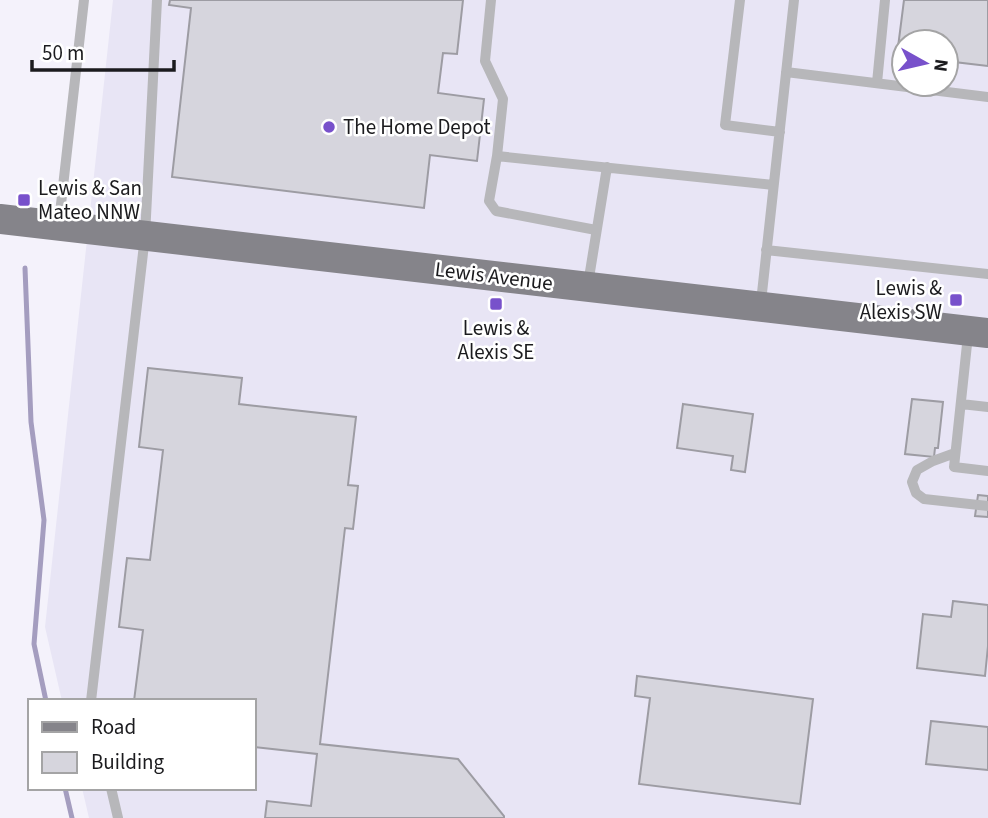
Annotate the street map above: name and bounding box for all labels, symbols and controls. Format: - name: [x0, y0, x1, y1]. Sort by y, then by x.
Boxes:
- scale bar: [32, 28, 173, 72]
- north arrow: [890, 28, 960, 98]
- text: 50 m: [42, 38, 84, 68]
- text: N: [926, 57, 955, 73]
- place label: The Home Depot: [343, 112, 491, 142]
- marker: The Home Depot: [321, 119, 337, 135]
- place label: Lewis & San Mateo NNW: [38, 173, 142, 227]
- marker: Lewis & San Mateo NNW: [16, 192, 32, 208]
- street label: Lewis Avenue: [433, 254, 555, 298]
- place label: Lewis & Alexis SW: [860, 273, 942, 327]
- marker: Lewis & Alexis SW: [948, 292, 964, 308]
- marker: Lewis & Alexis SE: [488, 296, 504, 312]
- place label: Lewis & Alexis SE: [458, 313, 534, 367]
- legend: [28, 699, 256, 790]
- text: Road: [91, 712, 136, 742]
- text: Building: [91, 747, 165, 777]

